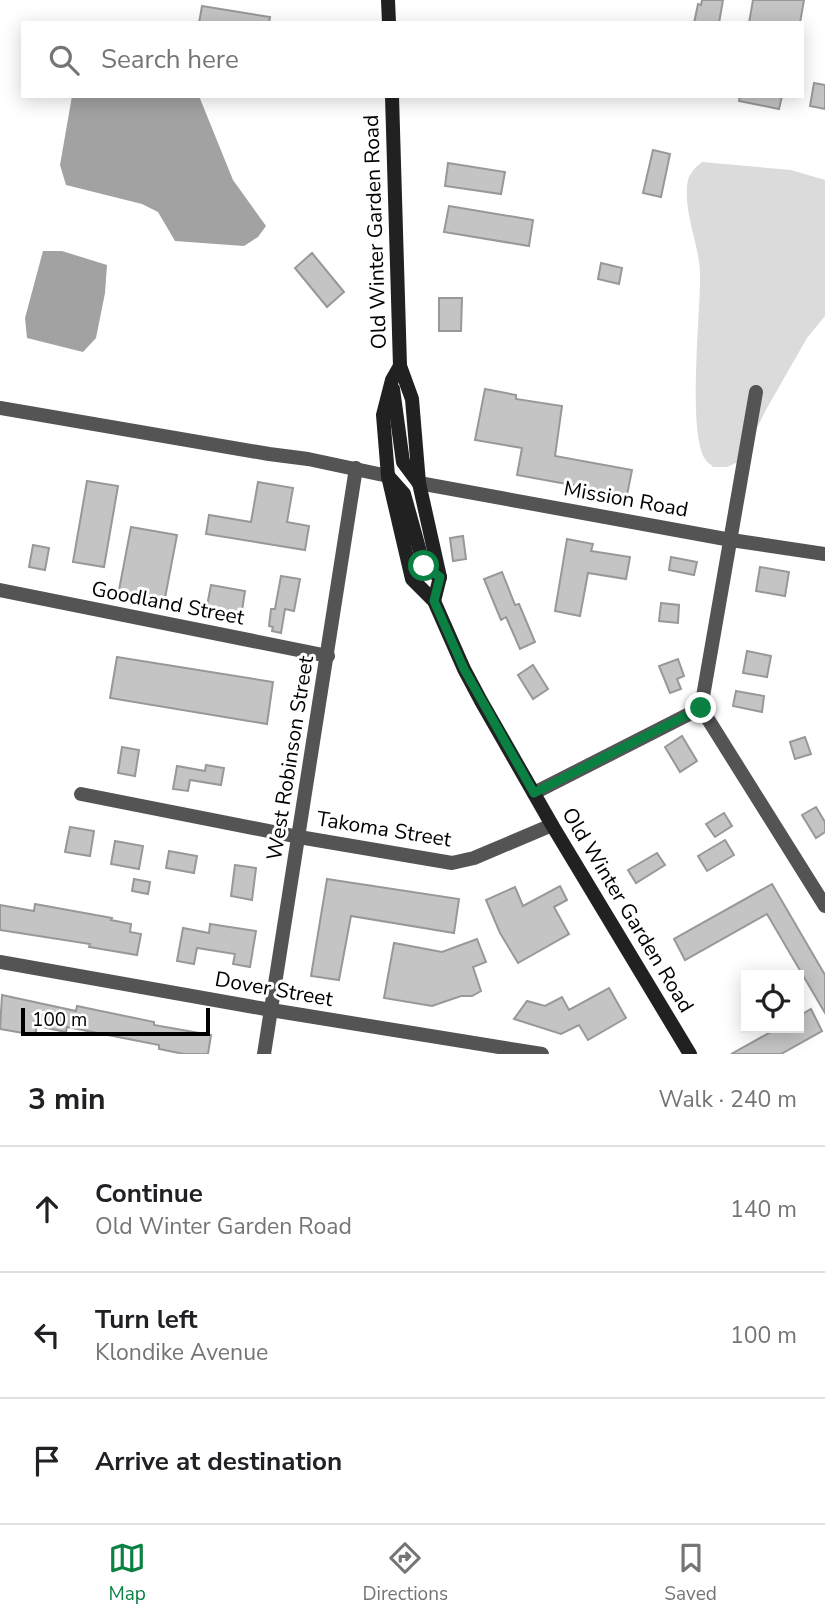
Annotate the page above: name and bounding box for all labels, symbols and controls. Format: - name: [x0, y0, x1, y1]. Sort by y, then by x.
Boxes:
- search box: [21, 21, 804, 98]
- icon: search: [45, 41, 83, 79]
- text: Search here: [101, 42, 239, 77]
- street label: Old Winter Garden Road: [357, 114, 393, 350]
- street label: Mission Road: [562, 474, 690, 524]
- route start: [408, 550, 439, 581]
- street label: Goodland Street: [89, 574, 247, 632]
- street label: West Robinson Street: [260, 653, 320, 862]
- route end: [685, 692, 716, 723]
- street label: Old Winter Garden Road: [556, 802, 700, 1018]
- street label: Takoma Street: [315, 805, 454, 854]
- street label: Dover Street: [213, 965, 336, 1013]
- map controls: [741, 970, 804, 1033]
- button: locate: [741, 970, 804, 1033]
- scale bar: [21, 1005, 210, 1037]
- text: 100 m: [32, 1007, 87, 1033]
- text: 3 min: [28, 1079, 106, 1120]
- text: Walk · 240 m: [658, 1084, 797, 1115]
- text: Continue: [95, 1176, 203, 1211]
- icon: ahead: [28, 1190, 66, 1228]
- text: 140 m: [730, 1194, 797, 1225]
- text: Old Winter Garden Road: [95, 1211, 352, 1242]
- text: Turn left: [95, 1302, 198, 1337]
- icon: left: [28, 1316, 66, 1354]
- text: 100 m: [730, 1320, 797, 1351]
- text: Klondike Avenue: [95, 1337, 268, 1368]
- icon: arrive: [28, 1442, 66, 1480]
- text: Arrive at destination: [95, 1444, 342, 1479]
- tab: Map: [108, 1539, 146, 1607]
- tab: Directions: [362, 1539, 448, 1607]
- tab: Saved: [664, 1539, 717, 1607]

